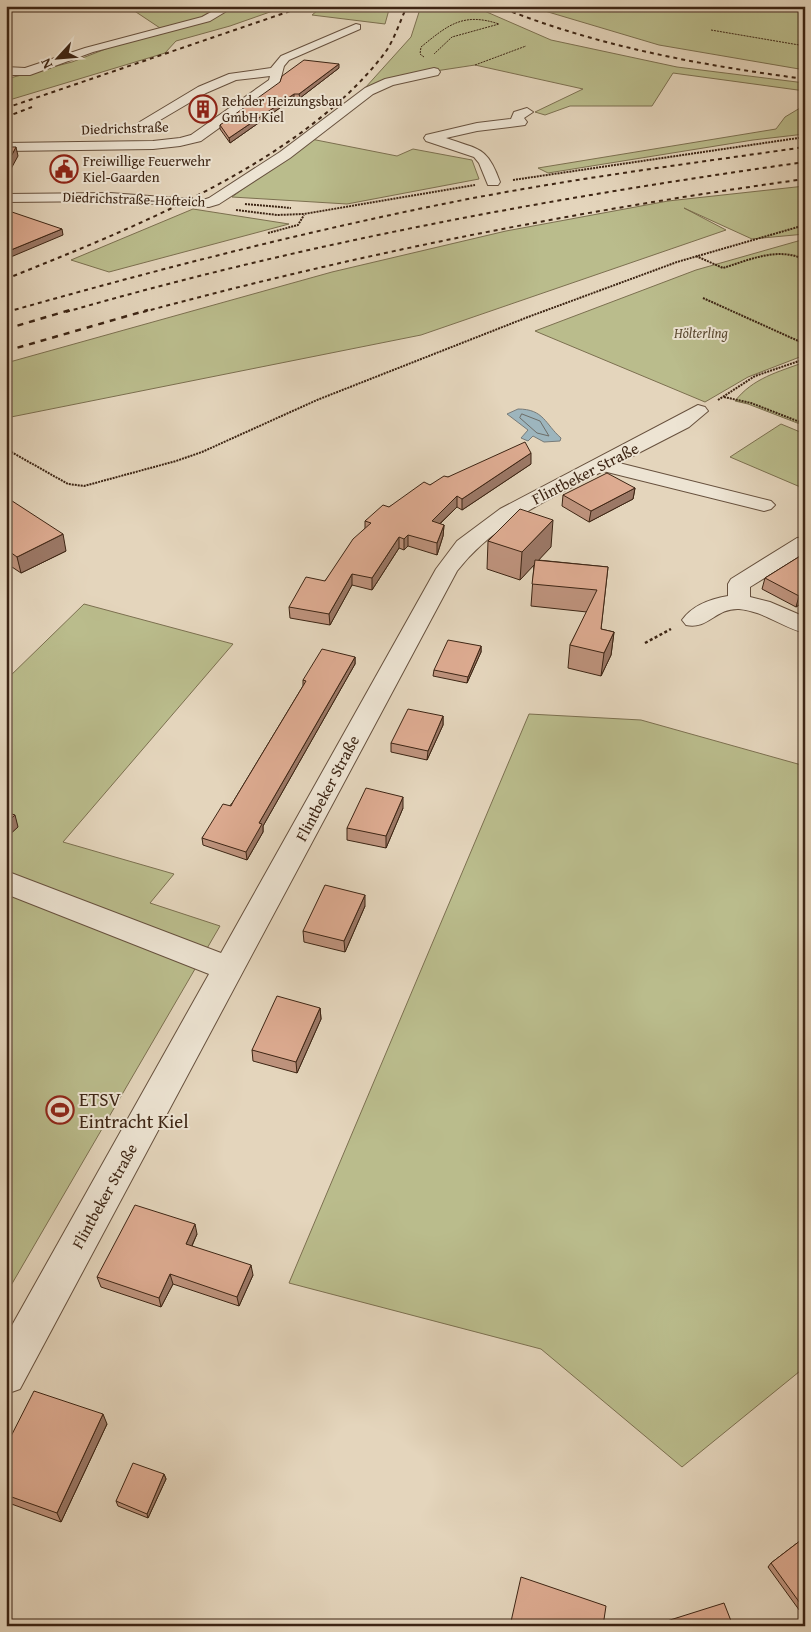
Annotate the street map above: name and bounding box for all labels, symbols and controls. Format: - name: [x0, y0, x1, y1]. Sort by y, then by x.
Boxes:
- north arrow: [32, 32, 82, 82]
- text: N: [35, 55, 57, 72]
- place label: Rehder Heizungsbau GmbH Kiel: [222, 91, 343, 127]
- building icon: Rehder Heizungsbau GmbH Kiel: [188, 94, 218, 124]
- street label: Diedrichstraße: [81, 116, 170, 140]
- place label: Freiwillige Feuerwehr Kiel-Gaarden: [83, 151, 211, 187]
- public building icon: Freiwillige Feuerwehr Kiel-Gaarden: [49, 154, 79, 184]
- street label: Diedrichstraße-Hofteich: [62, 187, 206, 211]
- park label: Hölterling: [673, 323, 729, 343]
- street label: Flintbeker Straße: [527, 436, 643, 510]
- street label: Flintbeker Straße: [289, 731, 365, 845]
- place label: ETSV Eintracht Kiel: [79, 1085, 188, 1135]
- sports icon: ETSV Eintracht Kiel: [45, 1095, 75, 1125]
- street label: Flintbeker Straße: [65, 1139, 143, 1253]

